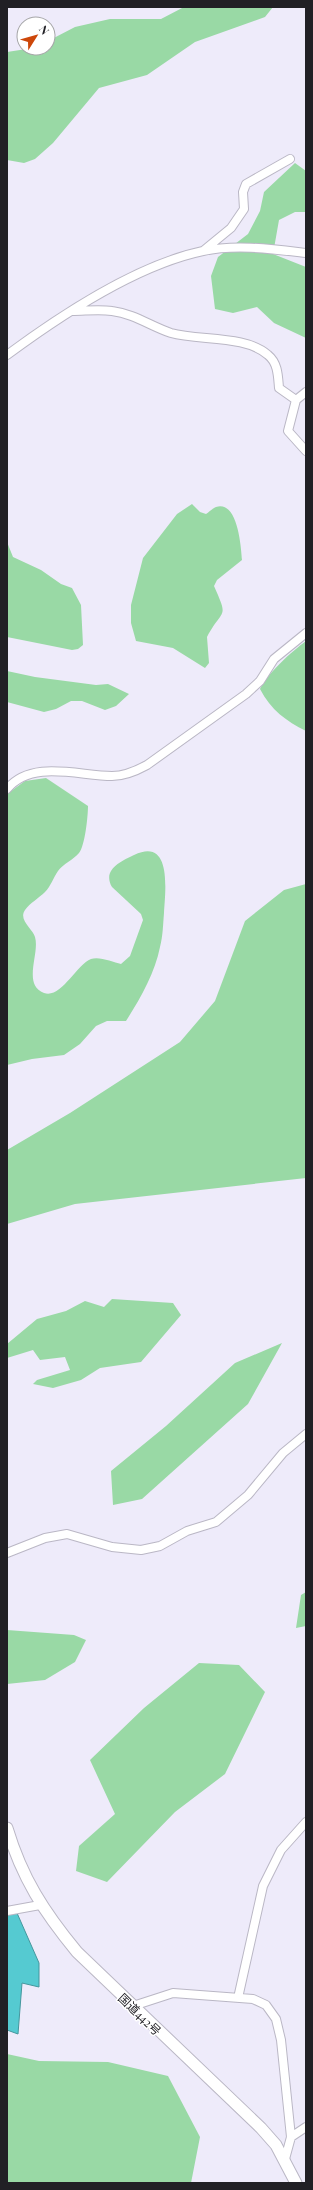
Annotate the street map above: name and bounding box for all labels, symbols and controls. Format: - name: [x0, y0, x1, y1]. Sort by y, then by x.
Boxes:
- north arrow: [16, 16, 56, 56]
- text: N: [36, 22, 53, 37]
- street label: 国道442号: [115, 1990, 165, 2038]

